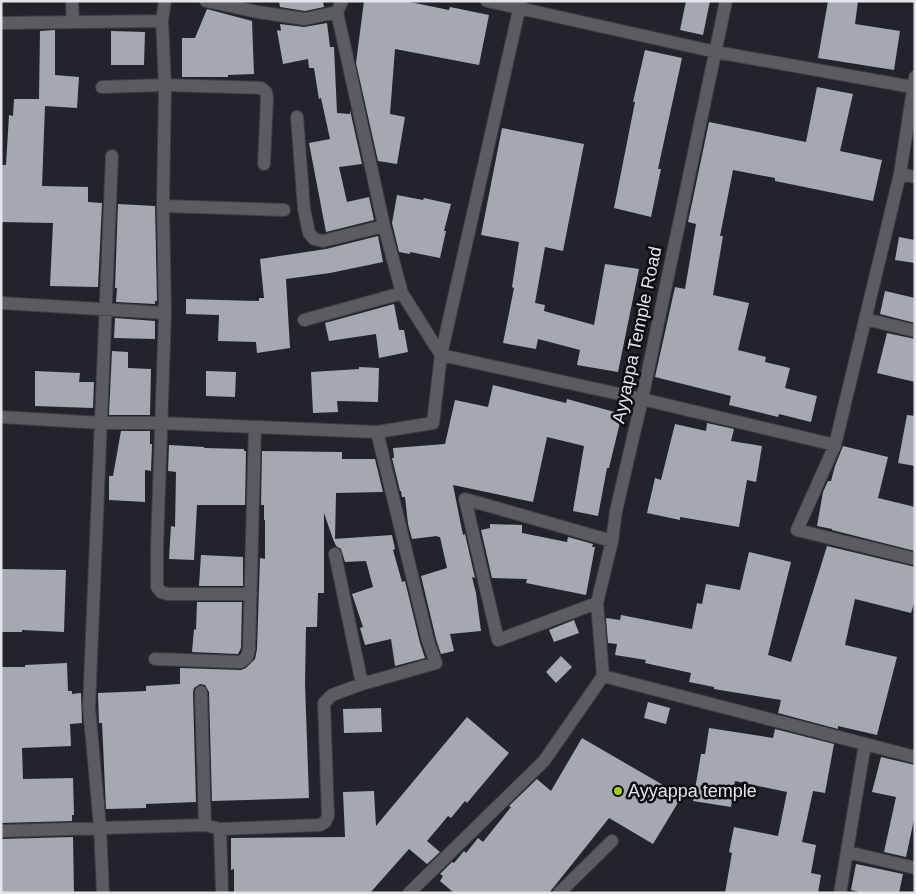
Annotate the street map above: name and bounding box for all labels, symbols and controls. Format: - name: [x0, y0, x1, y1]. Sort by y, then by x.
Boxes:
- street label: Ayyappa Temple Road: [608, 245, 666, 425]
- place label: Ayyappa temple: [628, 781, 757, 801]
- marker: Ayyappa temple: [612, 785, 624, 797]

